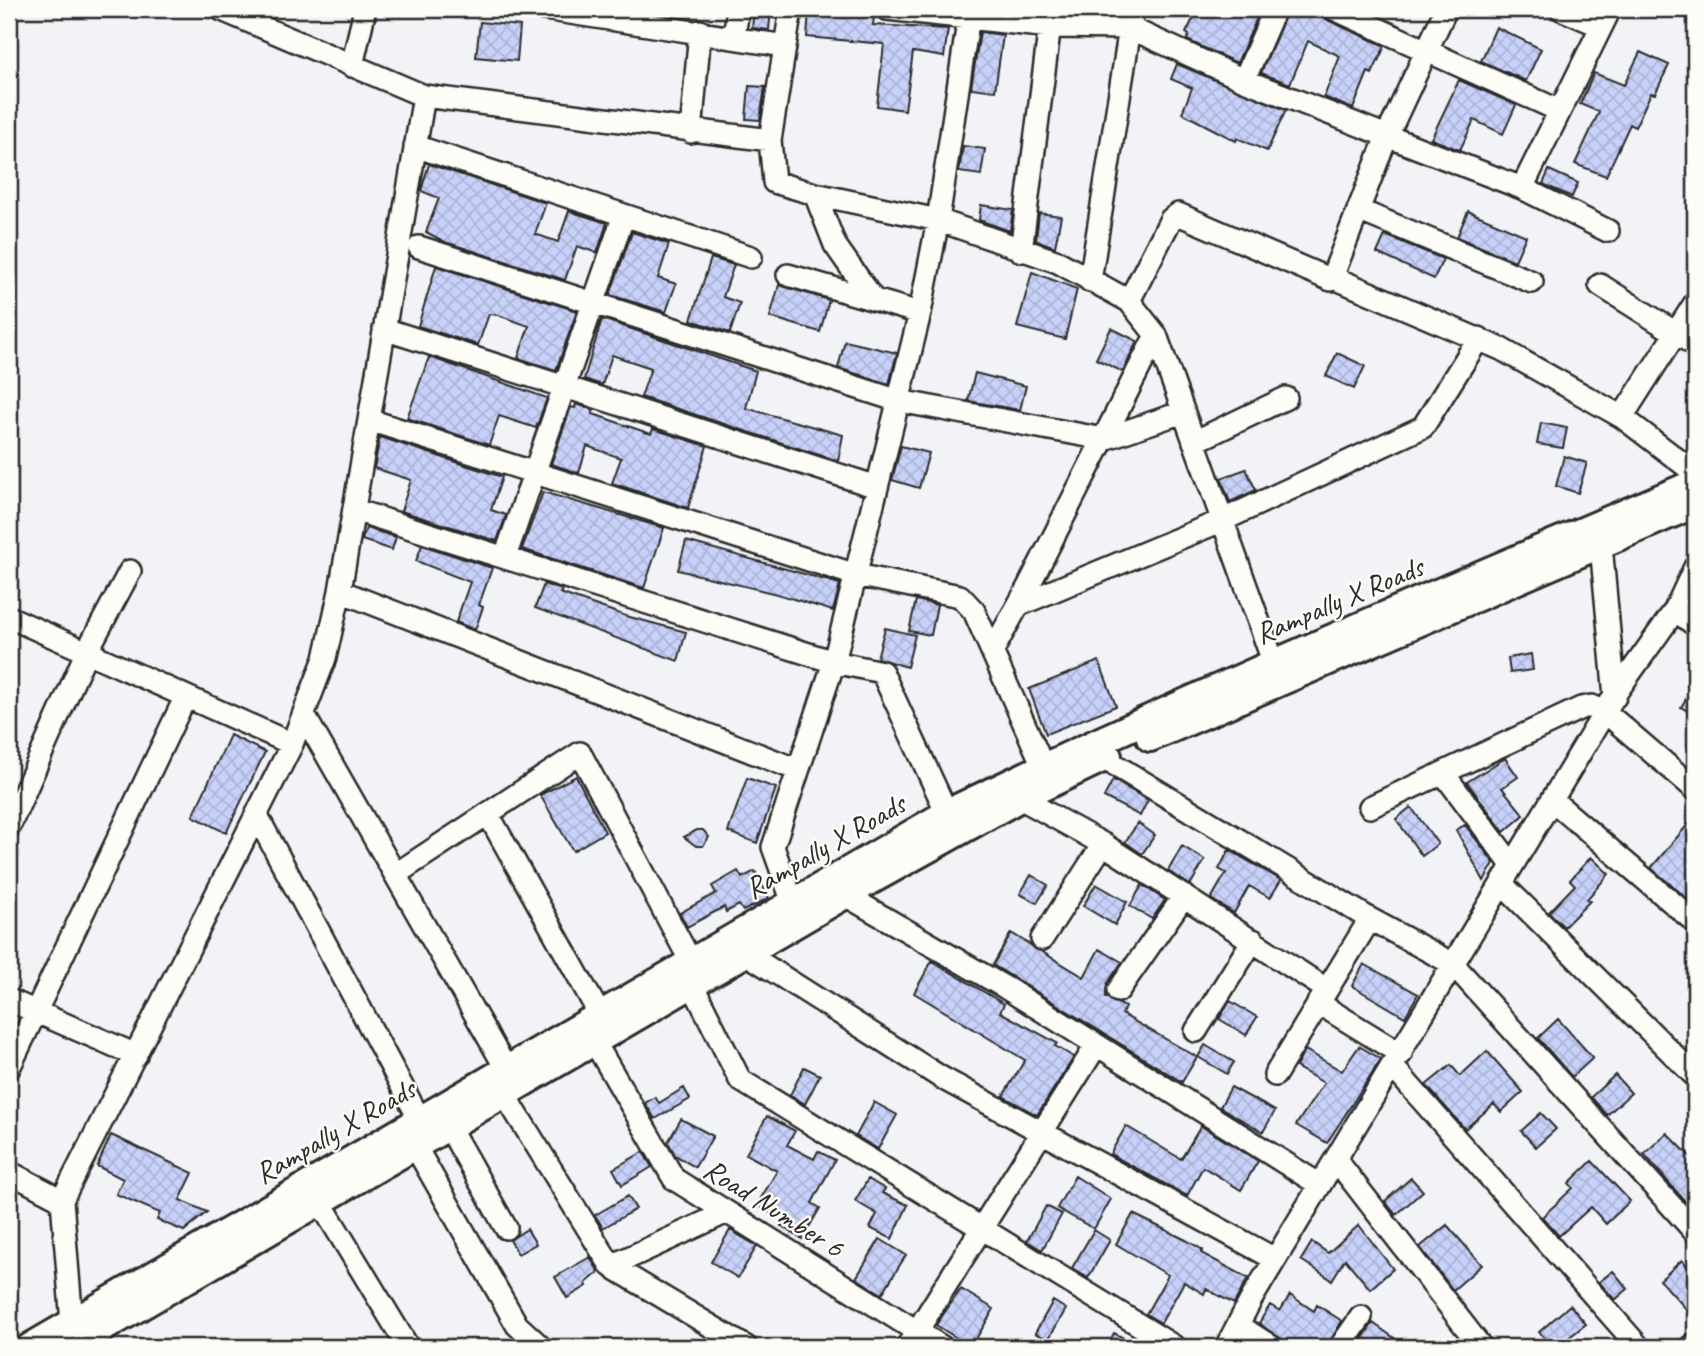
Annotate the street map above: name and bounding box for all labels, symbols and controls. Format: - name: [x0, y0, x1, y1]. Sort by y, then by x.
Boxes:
- street label: Rampally X Roads: [1249, 546, 1431, 653]
- street label: Rampally X Roads: [738, 783, 915, 907]
- street label: Rampally X Roads: [248, 1068, 425, 1192]
- street label: Road Number 6: [697, 1150, 852, 1267]

